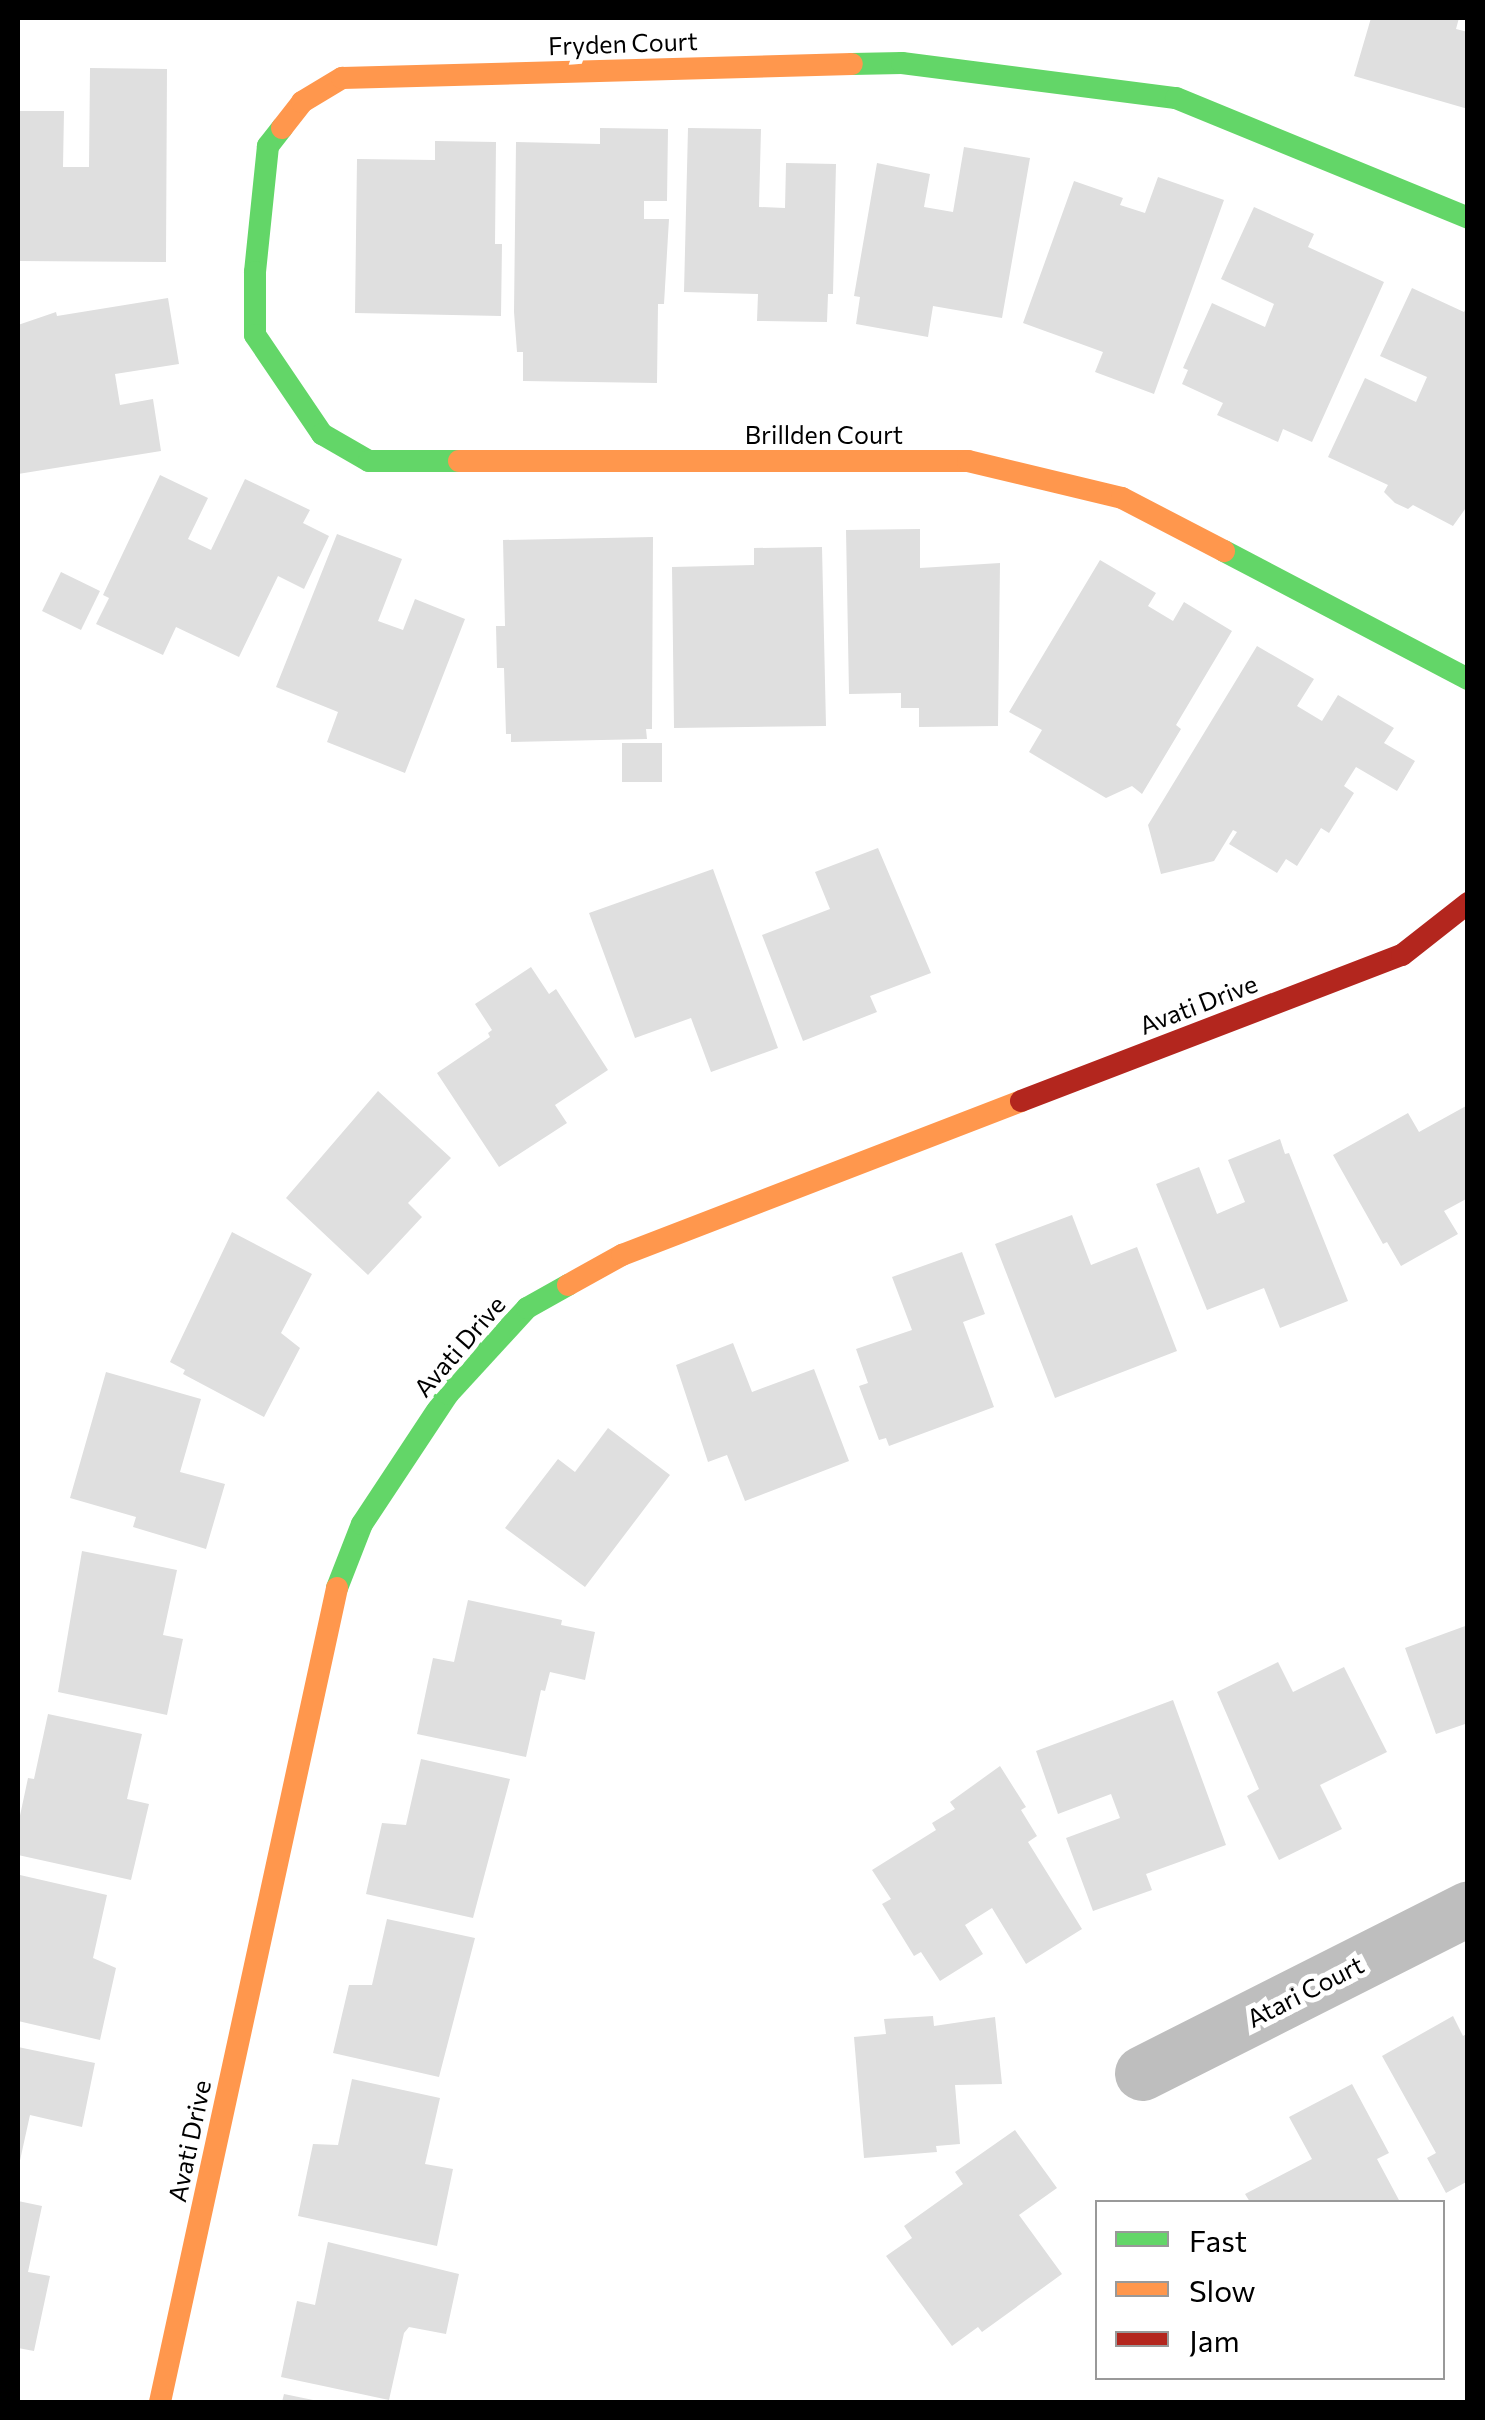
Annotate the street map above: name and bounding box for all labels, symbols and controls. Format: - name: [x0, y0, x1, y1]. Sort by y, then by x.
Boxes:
- street label: Fryden Court: [548, 25, 698, 61]
- street label: Brillden Court: [745, 419, 903, 449]
- street label: Avati Drive: [1135, 968, 1261, 1040]
- street label: Avati Drive: [407, 1289, 511, 1403]
- street label: Atari Court: [1242, 1949, 1368, 2033]
- street label: Avati Drive: [161, 2077, 217, 2205]
- legend: [1095, 2200, 1445, 2380]
- text: Fast: [1189, 2221, 1247, 2258]
- text: Slow: [1189, 2271, 1256, 2308]
- text: Jam: [1189, 2321, 1240, 2358]

